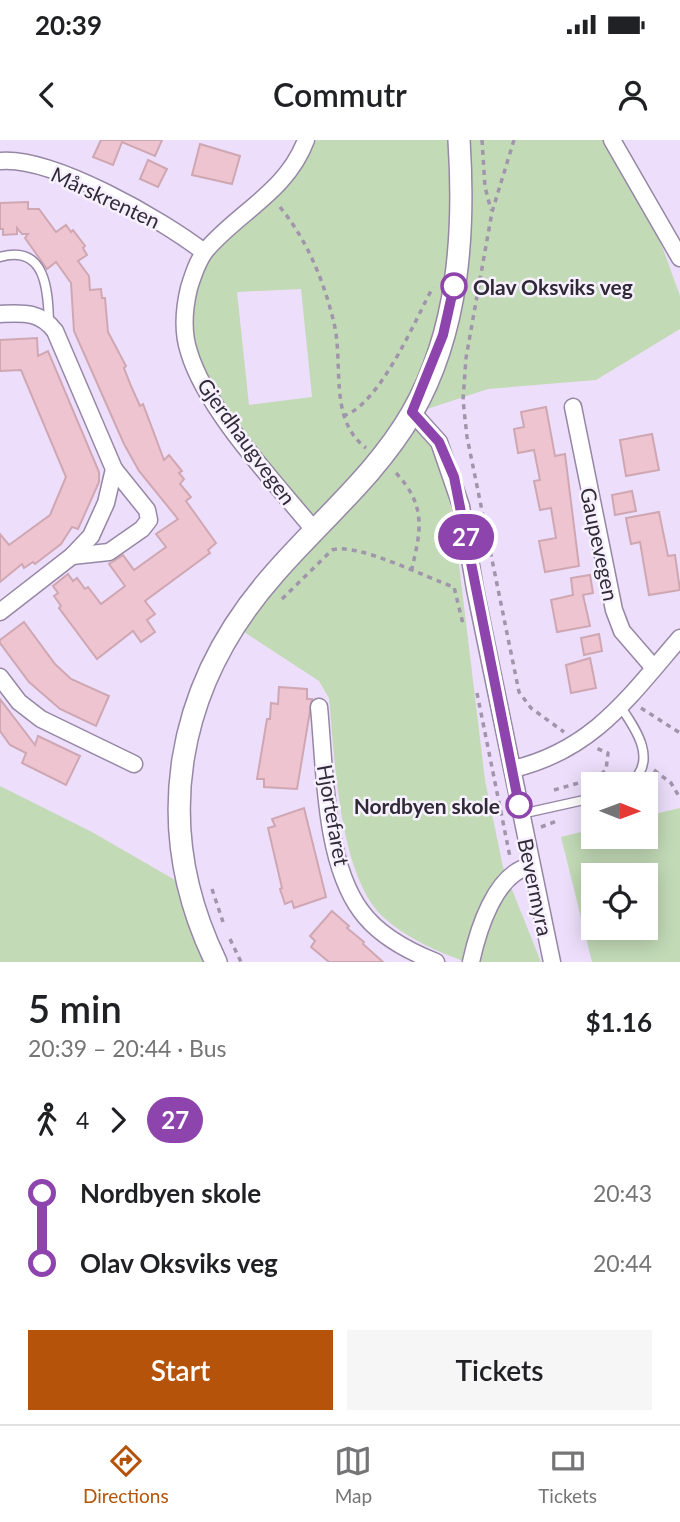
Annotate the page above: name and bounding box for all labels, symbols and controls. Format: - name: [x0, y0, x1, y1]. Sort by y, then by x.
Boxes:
- text: 20:39: [35, 9, 102, 41]
- text: Commutr: [273, 75, 407, 114]
- icon: back: [28, 76, 66, 114]
- icon: person: [614, 76, 652, 114]
- street label: Mårskrenten: [48, 161, 164, 233]
- marker: Olav Oksviks veg: [441, 273, 467, 299]
- place label: Olav Oksviks veg: [473, 274, 633, 299]
- street label: Gjerdhaugvegen: [193, 373, 301, 509]
- street label: Gaupevegen: [576, 485, 624, 603]
- line badge: 27: [434, 514, 498, 560]
- text: 27: [452, 522, 480, 551]
- street label: Hjortefaret: [313, 762, 355, 868]
- north arrow: [581, 772, 658, 849]
- map controls: [581, 772, 658, 940]
- marker: Nordbyen skole: [506, 792, 532, 818]
- place label: Nordbyen skole: [354, 793, 500, 818]
- street label: Bevermyra: [513, 836, 559, 938]
- button: locate: [581, 863, 658, 940]
- text: 5 min: [28, 985, 122, 1031]
- text: $1.16: [586, 1006, 652, 1038]
- text: 20:39 – 20:44 · Bus: [28, 1034, 227, 1062]
- icon: walk: [28, 1101, 66, 1139]
- icon: forward: [99, 1101, 137, 1139]
- text: 27: [161, 1105, 189, 1134]
- text: 4: [76, 1106, 89, 1134]
- text: Nordbyen skole: [80, 1177, 261, 1209]
- text: 20:43: [593, 1179, 652, 1207]
- text: Olav Oksviks veg: [80, 1247, 278, 1279]
- text: 20:44: [593, 1249, 652, 1277]
- button: Start: [28, 1330, 333, 1410]
- button: Tickets: [347, 1330, 652, 1410]
- tab: Directions: [83, 1442, 169, 1507]
- tab: Map: [334, 1442, 372, 1507]
- tab: Tickets: [538, 1442, 597, 1507]

